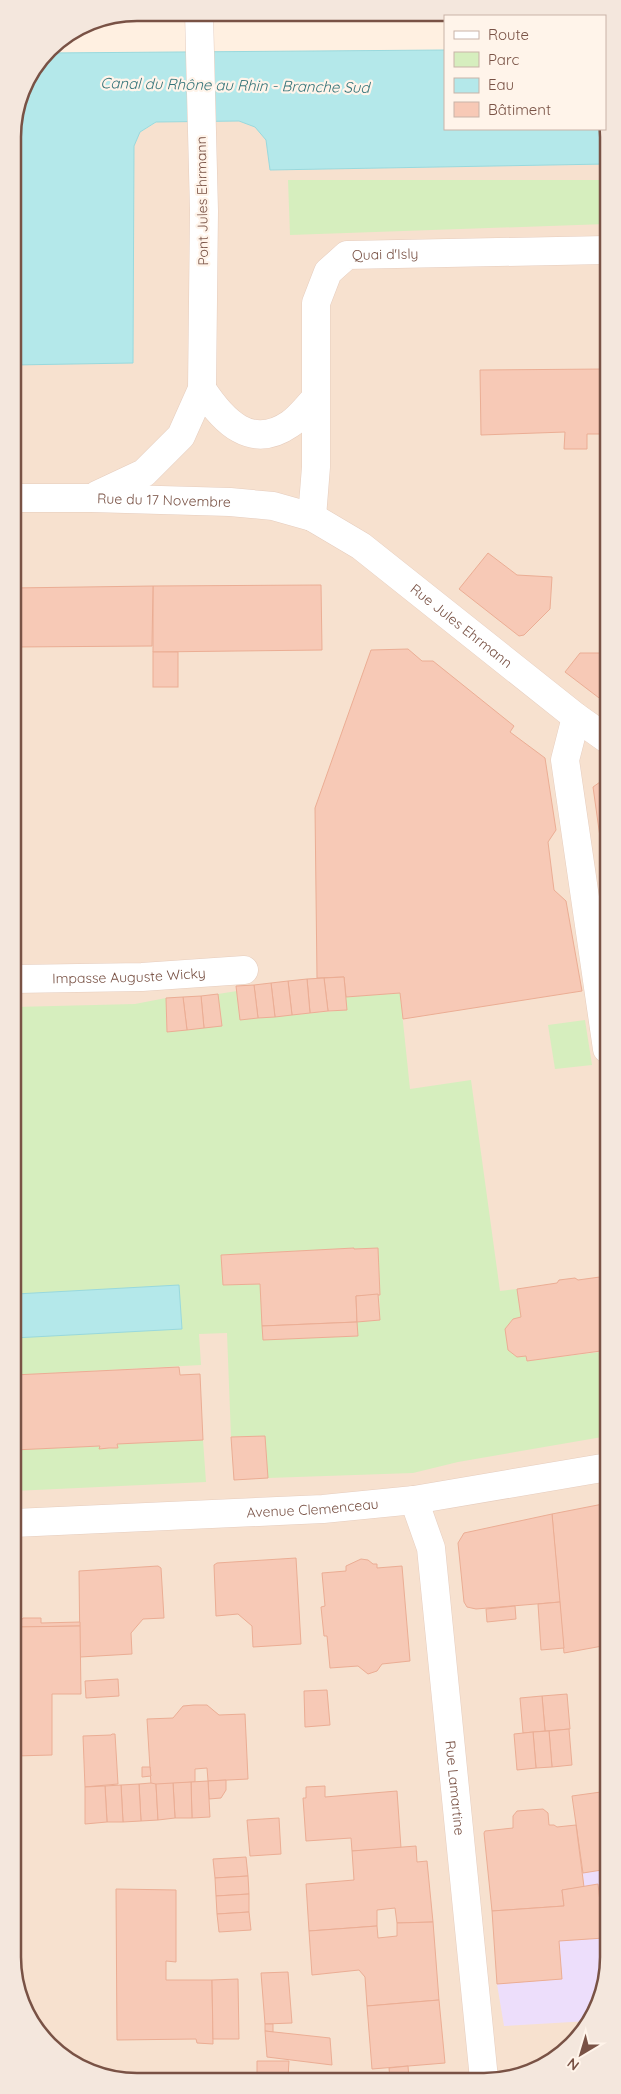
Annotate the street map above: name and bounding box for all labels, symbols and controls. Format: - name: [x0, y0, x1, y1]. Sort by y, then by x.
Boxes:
- legend: [444, 15, 606, 130]
- text: Route: [488, 25, 529, 44]
- text: Parc: [488, 50, 519, 69]
- water label: Canal du Rhône au Rhin - Branche Sud: [100, 73, 372, 97]
- text: Eau: [488, 75, 514, 94]
- text: Bâtiment: [488, 100, 551, 119]
- street label: Pont Jules Ehrmann: [192, 136, 212, 266]
- street label: Quai d'Isly: [352, 245, 418, 264]
- street label: Rue du 17 Novembre: [97, 489, 231, 511]
- street label: Rue Jules Ehrmann: [407, 580, 516, 672]
- street label: Impasse Auguste Wicky: [52, 964, 206, 987]
- street label: Avenue Clemenceau: [246, 1495, 379, 1521]
- street label: Rue Lamartine: [441, 1740, 469, 1836]
- north arrow: [556, 2029, 606, 2079]
- text: N: [563, 2054, 583, 2075]

